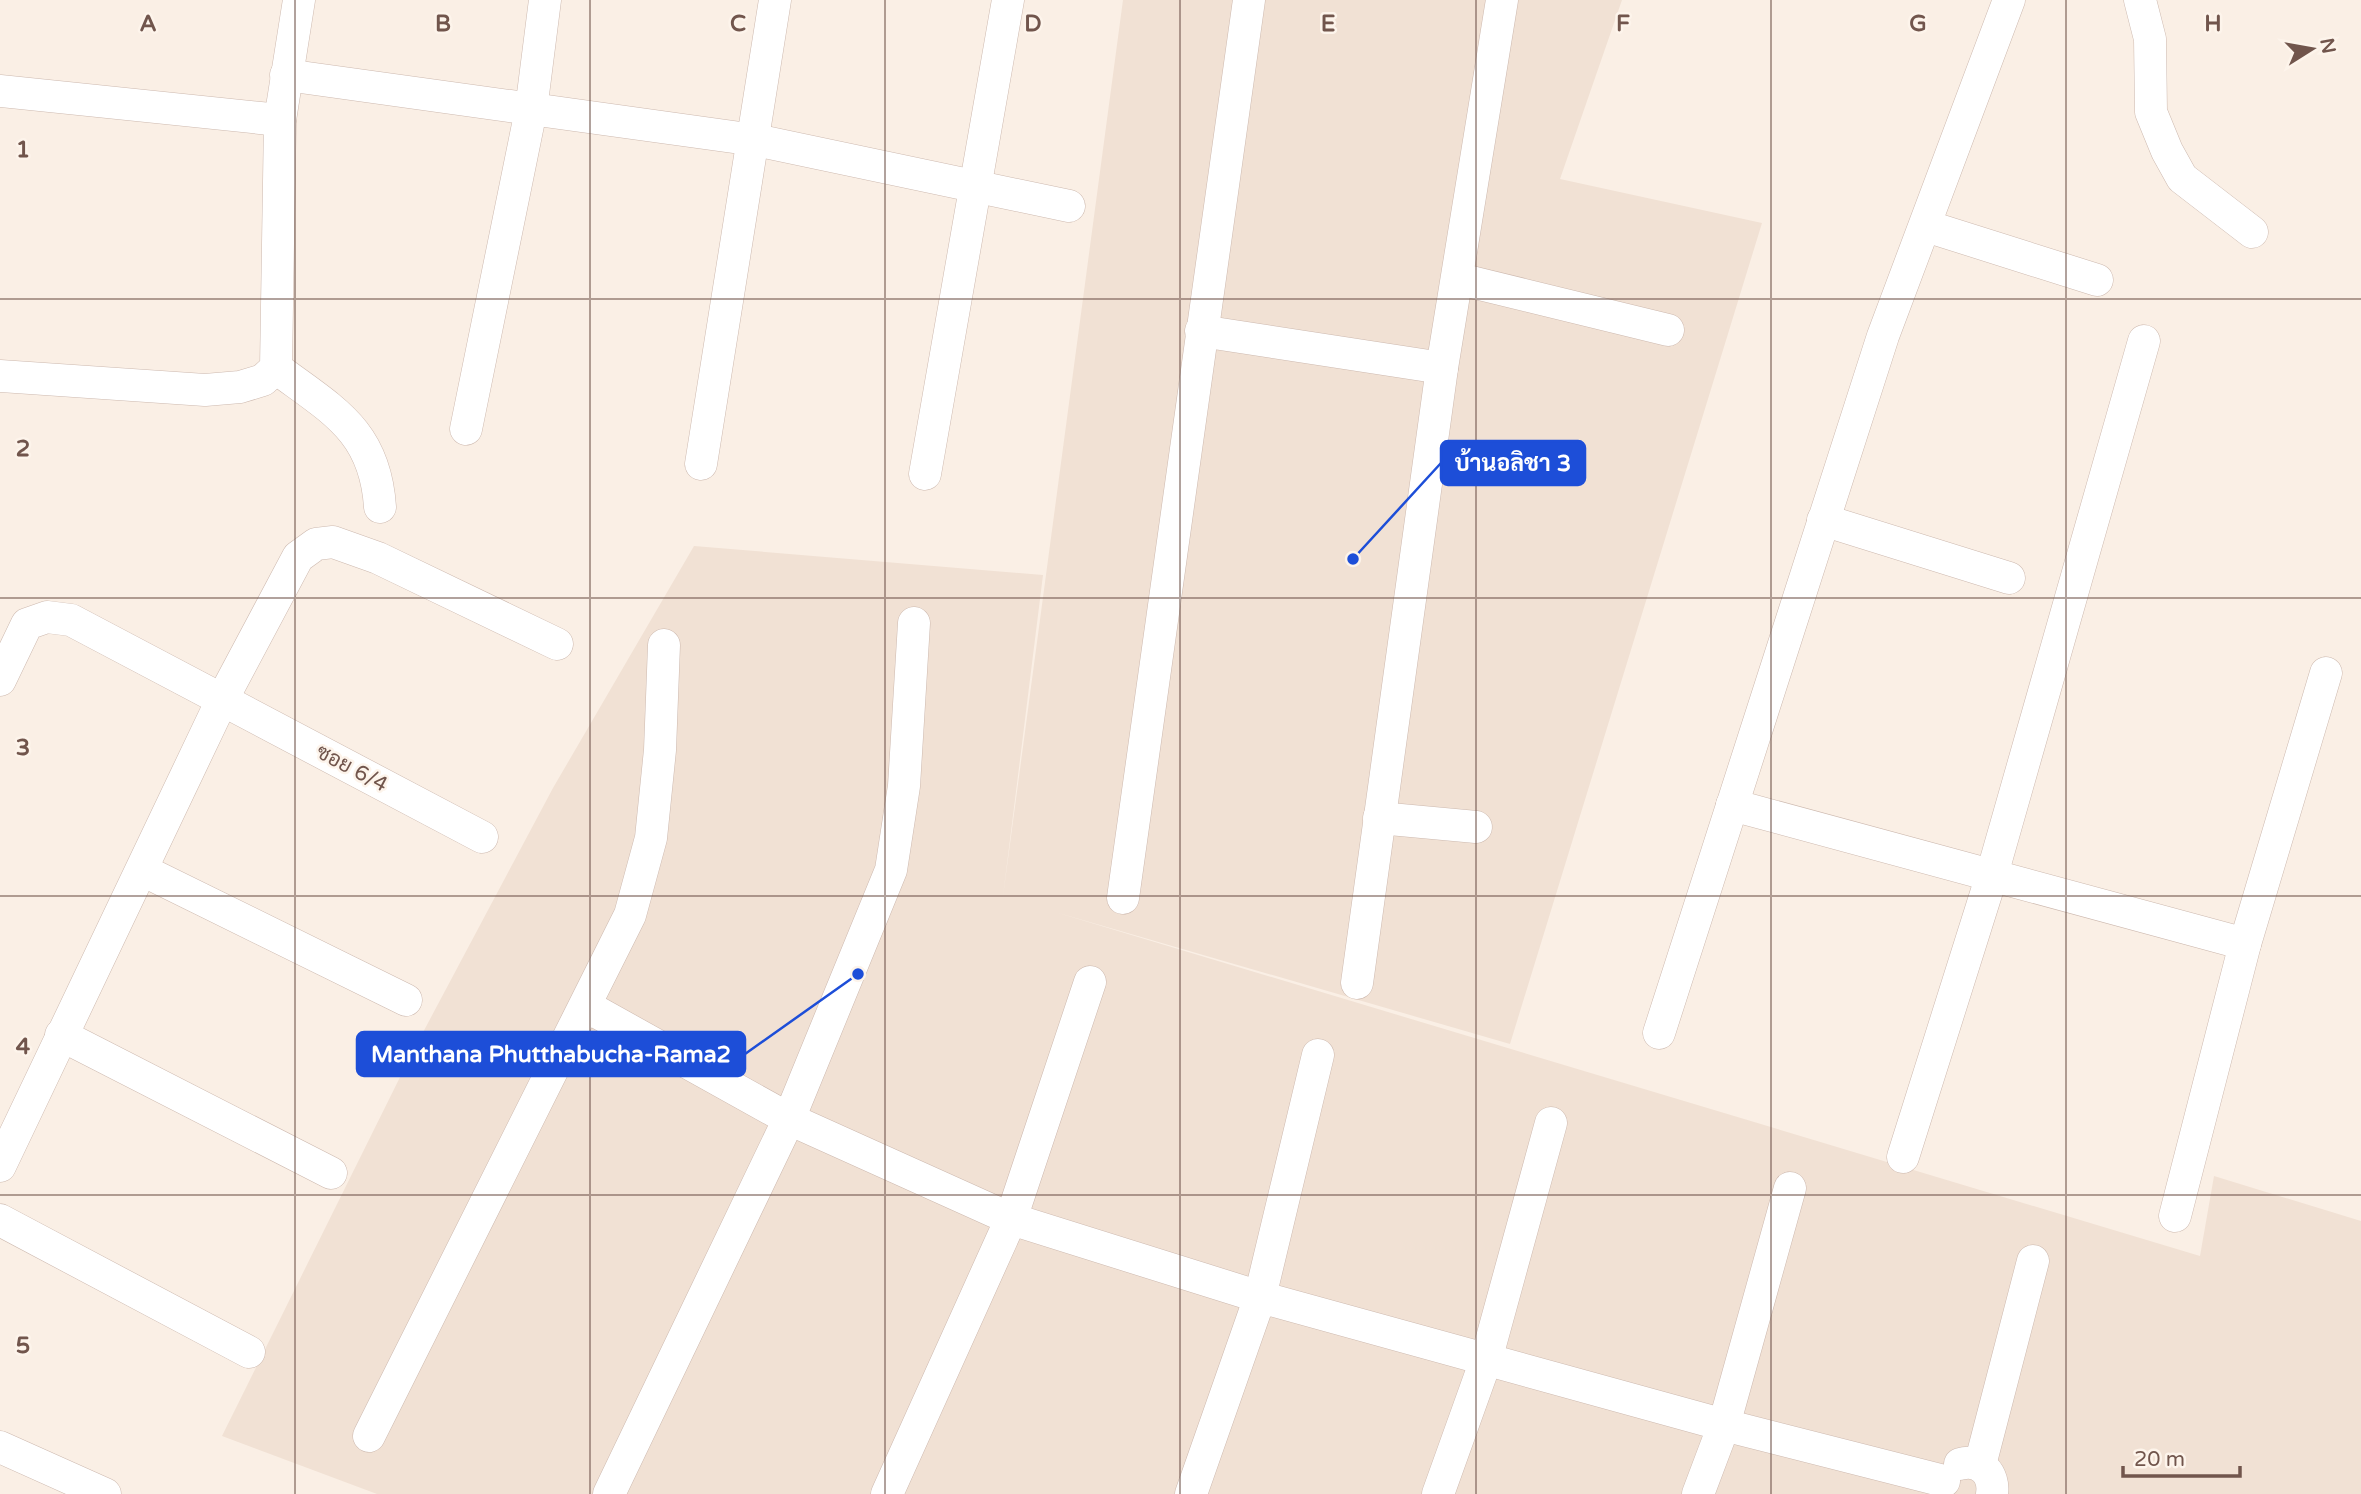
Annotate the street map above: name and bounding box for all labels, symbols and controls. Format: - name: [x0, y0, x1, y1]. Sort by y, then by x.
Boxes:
- text: A: [139, 10, 157, 38]
- text: B: [435, 10, 451, 38]
- text: C: [730, 10, 746, 38]
- text: D: [1024, 10, 1042, 38]
- text: E: [1321, 10, 1335, 38]
- text: F: [1616, 10, 1630, 38]
- text: G: [1909, 10, 1927, 38]
- text: H: [2204, 10, 2222, 38]
- north arrow: [2277, 14, 2347, 84]
- text: N: [2315, 36, 2340, 56]
- text: 1: [16, 136, 30, 164]
- text: 2: [16, 435, 30, 463]
- callout: บ้านอลิชา 3: [1441, 441, 1585, 485]
- text: บ้านอลิชา 3: [1455, 447, 1571, 478]
- text: 3: [16, 734, 30, 762]
- street label: ซอย 6/4: [312, 739, 392, 798]
- callout: Manthana Phutthabucha-Rama2: [357, 1032, 745, 1076]
- text: 4: [16, 1033, 31, 1061]
- text: Manthana Phutthabucha-Rama2: [371, 1041, 731, 1069]
- text: 5: [16, 1332, 30, 1360]
- scale bar: [2123, 1434, 2240, 1478]
- text: 20 m: [2134, 1447, 2185, 1472]

